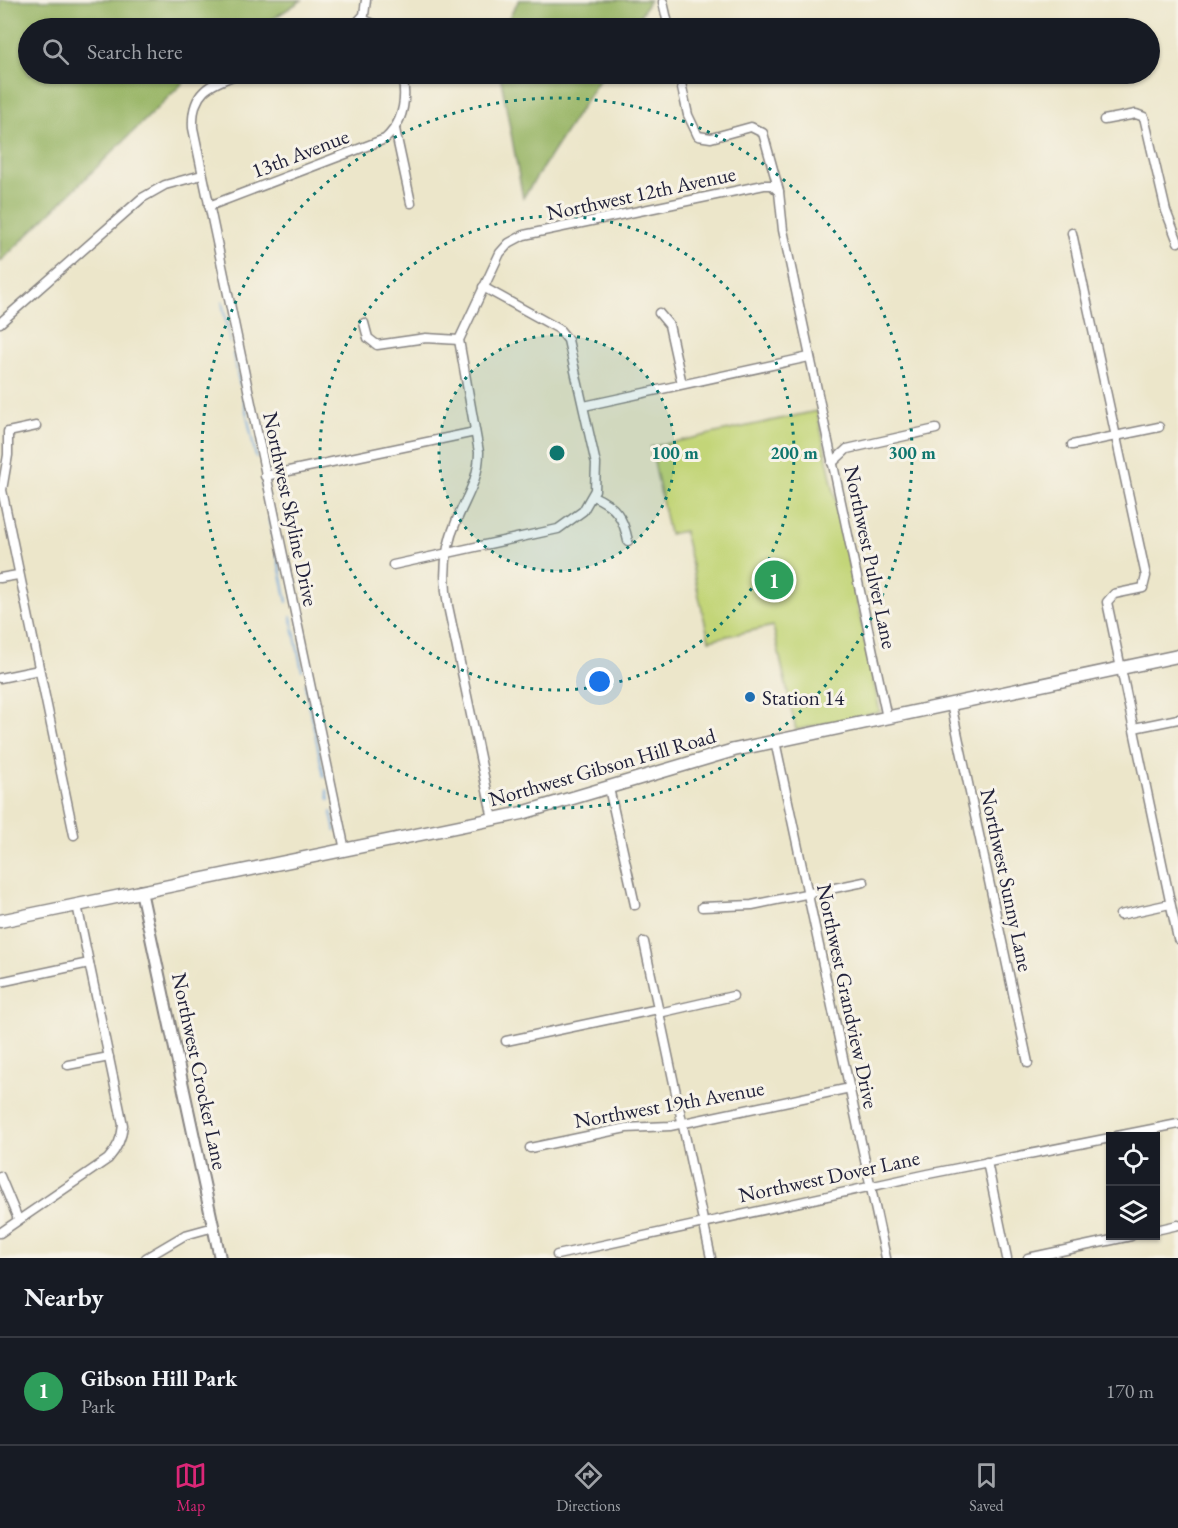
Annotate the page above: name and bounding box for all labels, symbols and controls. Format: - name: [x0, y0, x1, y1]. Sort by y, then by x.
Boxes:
- search box: [18, 18, 1160, 84]
- icon: search: [39, 35, 72, 68]
- text: Search here: [87, 37, 182, 66]
- street label: 13th Avenue: [248, 122, 352, 184]
- street label: Northwest 12th Avenue: [544, 160, 738, 226]
- street label: Northwest Skyline Drive: [257, 409, 325, 609]
- text: 100 m: [651, 441, 699, 464]
- text: 200 m: [770, 441, 818, 464]
- text: 300 m: [888, 441, 936, 464]
- centre of rings: [547, 443, 567, 463]
- street label: Northwest Pulver Lane: [838, 463, 904, 651]
- pin: 1: [754, 558, 794, 602]
- your location: [585, 667, 614, 696]
- place label: Station 14: [762, 684, 845, 711]
- marker: Station 14: [743, 690, 757, 704]
- street label: Northwest Gibson Hill Road: [485, 722, 719, 812]
- street label: Northwest Sunny Lane: [974, 786, 1040, 974]
- street label: Northwest Grandview Drive: [811, 881, 885, 1111]
- street label: Northwest Crocker Lane: [166, 970, 234, 1172]
- street label: Northwest 19th Avenue: [572, 1074, 766, 1134]
- map controls: [1106, 1132, 1160, 1240]
- button: locate: [1106, 1132, 1160, 1186]
- street label: Northwest Dover Lane: [736, 1144, 922, 1208]
- button: layers: [1106, 1186, 1160, 1240]
- text: Nearby: [24, 1280, 104, 1314]
- text: Gibson Hill Park: [81, 1364, 237, 1393]
- text: 1: [38, 1378, 49, 1404]
- text: 170 m: [1106, 1378, 1154, 1404]
- text: Park: [81, 1393, 115, 1419]
- tab: Map: [174, 1459, 207, 1516]
- tab: Directions: [556, 1459, 621, 1516]
- tab: Saved: [969, 1459, 1004, 1516]

